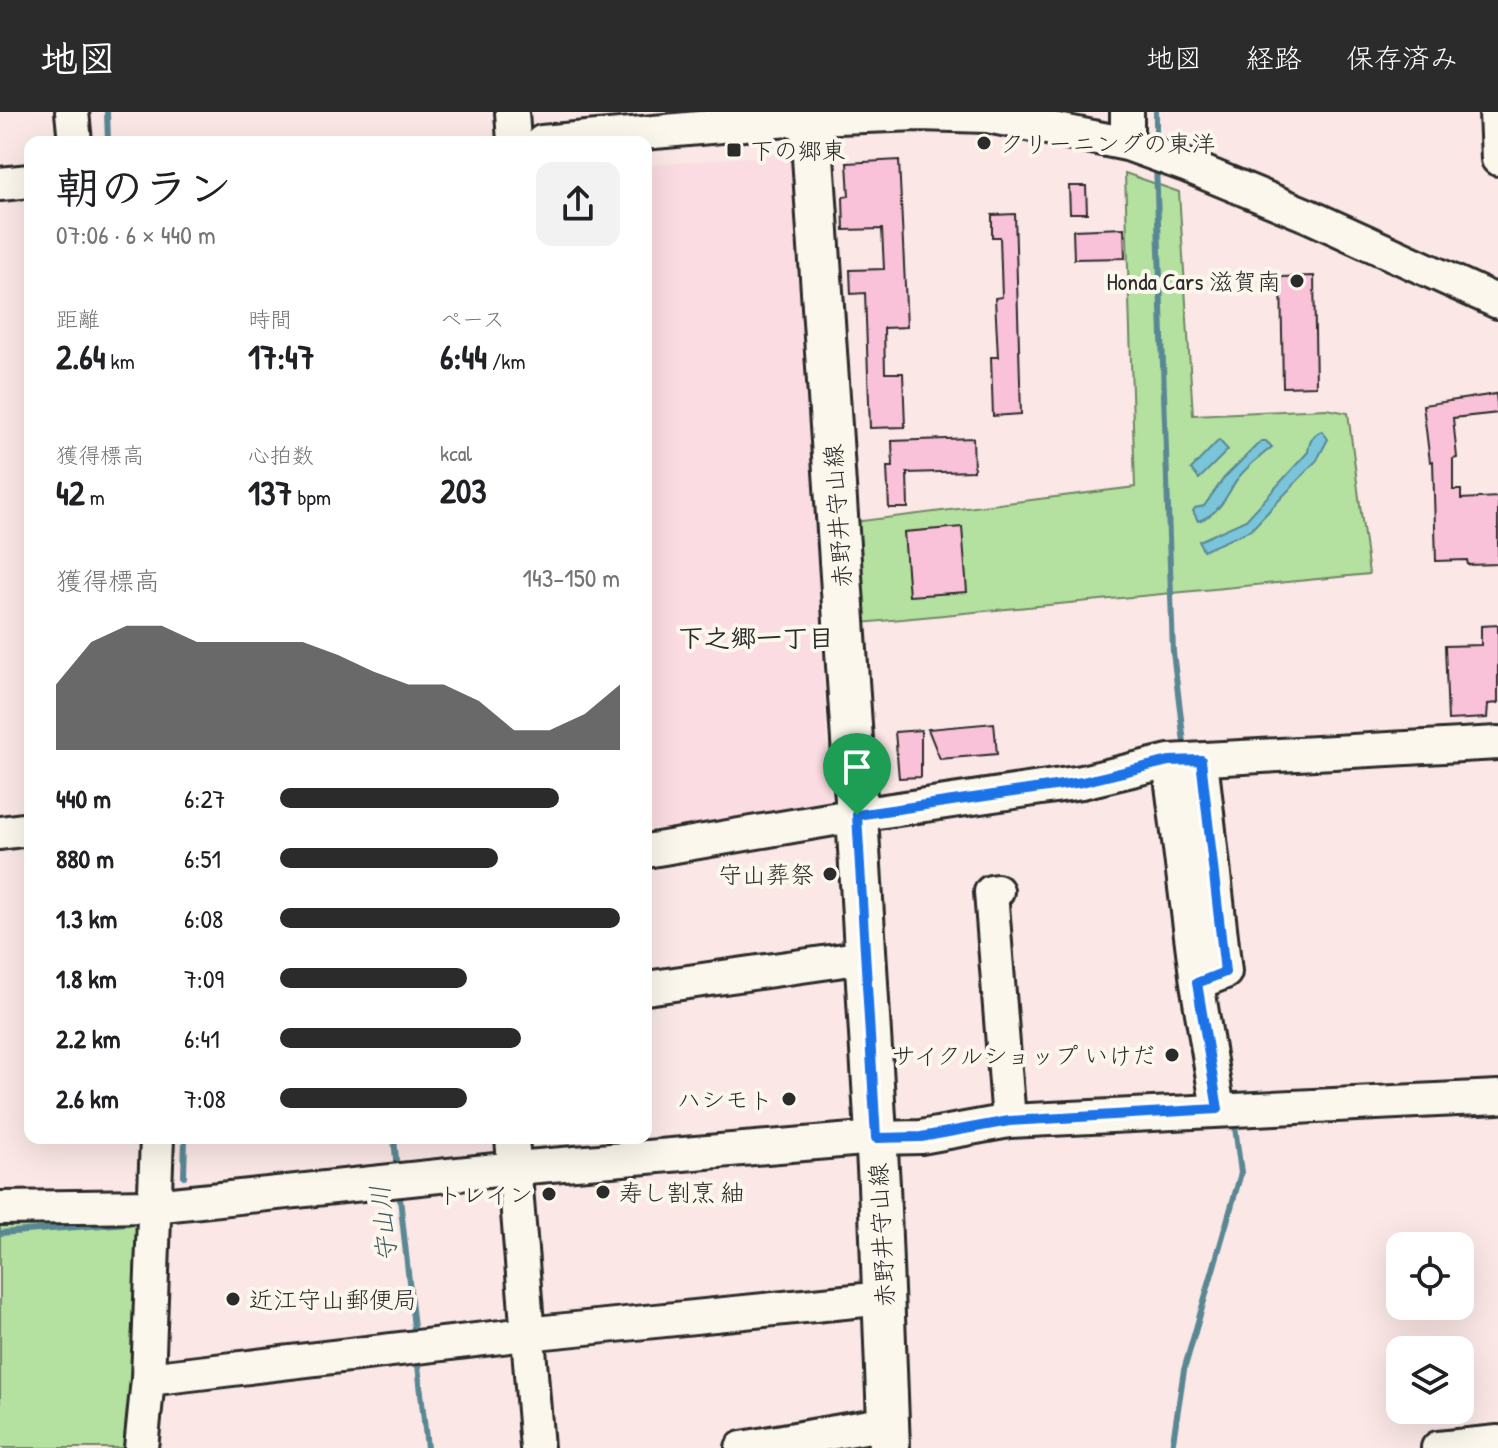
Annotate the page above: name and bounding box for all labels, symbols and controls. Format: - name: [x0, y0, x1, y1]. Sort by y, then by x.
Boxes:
- text: 地図: [40, 32, 116, 84]
- text: 地図: [1146, 39, 1202, 77]
- text: 経路: [1246, 39, 1302, 77]
- text: 保存済み: [1346, 39, 1458, 77]
- place label: クリーニングの東洋: [1000, 127, 1216, 159]
- place label: 下の郷東: [750, 134, 846, 166]
- marker: クリーニングの東洋: [975, 134, 993, 152]
- marker: 下の郷東: [725, 141, 743, 159]
- text: 朝のラン: [56, 157, 232, 217]
- button: share: [536, 162, 620, 246]
- text: 07:06 · 6 × 440 m: [56, 217, 216, 252]
- place label: Honda Cars 滋賀南: [1106, 265, 1281, 297]
- marker: Honda Cars 滋賀南: [1288, 272, 1306, 290]
- text: 距離: [56, 304, 100, 334]
- text: 時間: [248, 304, 292, 334]
- text: ペース: [440, 304, 505, 334]
- text: 2.64: [56, 334, 106, 380]
- text: 17:47: [248, 334, 315, 380]
- text: 6:44: [440, 334, 487, 380]
- text: km: [106, 346, 135, 376]
- text: /km: [487, 346, 525, 376]
- text: kcal: [440, 438, 472, 468]
- text: 獲得標高: [56, 440, 144, 470]
- text: 心拍数: [248, 440, 314, 470]
- street label: 赤野井守山線: [816, 443, 858, 589]
- text: 203: [440, 468, 486, 514]
- text: 42: [56, 470, 85, 516]
- text: 137: [248, 470, 292, 516]
- text: m: [85, 482, 105, 512]
- text: bpm: [292, 482, 331, 512]
- text: 143–150 m: [522, 560, 620, 595]
- text: 獲得標高: [56, 563, 160, 598]
- district label: 下之郷一丁目: [678, 620, 834, 655]
- pin: [823, 733, 891, 815]
- icon: arrive: [835, 745, 879, 789]
- text: 440 m: [56, 781, 111, 816]
- text: 6:27: [184, 781, 225, 816]
- text: 880 m: [56, 841, 114, 876]
- text: 6:51: [184, 841, 221, 876]
- place label: 守山葬祭: [718, 858, 814, 890]
- marker: 守山葬祭: [821, 865, 839, 883]
- text: 1.3 km: [56, 901, 117, 936]
- text: 6:08: [184, 901, 223, 936]
- text: 1.8 km: [56, 961, 117, 996]
- text: 7:09: [184, 961, 224, 996]
- text: 2.2 km: [56, 1021, 120, 1056]
- text: 6:41: [184, 1021, 220, 1056]
- place label: サイクルショップ いけだ: [891, 1039, 1156, 1071]
- marker: サイクルショップ いけだ: [1163, 1046, 1181, 1064]
- text: 2.6 km: [56, 1081, 119, 1116]
- text: 7:08: [184, 1081, 226, 1116]
- place label: ハシモト: [677, 1083, 773, 1115]
- marker: ハシモト: [780, 1090, 798, 1108]
- street label: 赤野井守山線: [861, 1162, 901, 1308]
- place label: 寿し割烹 紬: [619, 1176, 745, 1208]
- place label: トレイン: [438, 1178, 533, 1210]
- water label: 守山川: [362, 1183, 404, 1265]
- marker: 寿し割烹 紬: [594, 1183, 612, 1201]
- marker: トレイン: [540, 1185, 558, 1203]
- map controls: [1386, 1232, 1474, 1424]
- button: locate: [1386, 1232, 1474, 1320]
- place label: 近江守山郵便局: [249, 1283, 417, 1315]
- marker: 近江守山郵便局: [224, 1290, 242, 1308]
- button: layers: [1386, 1336, 1474, 1424]

